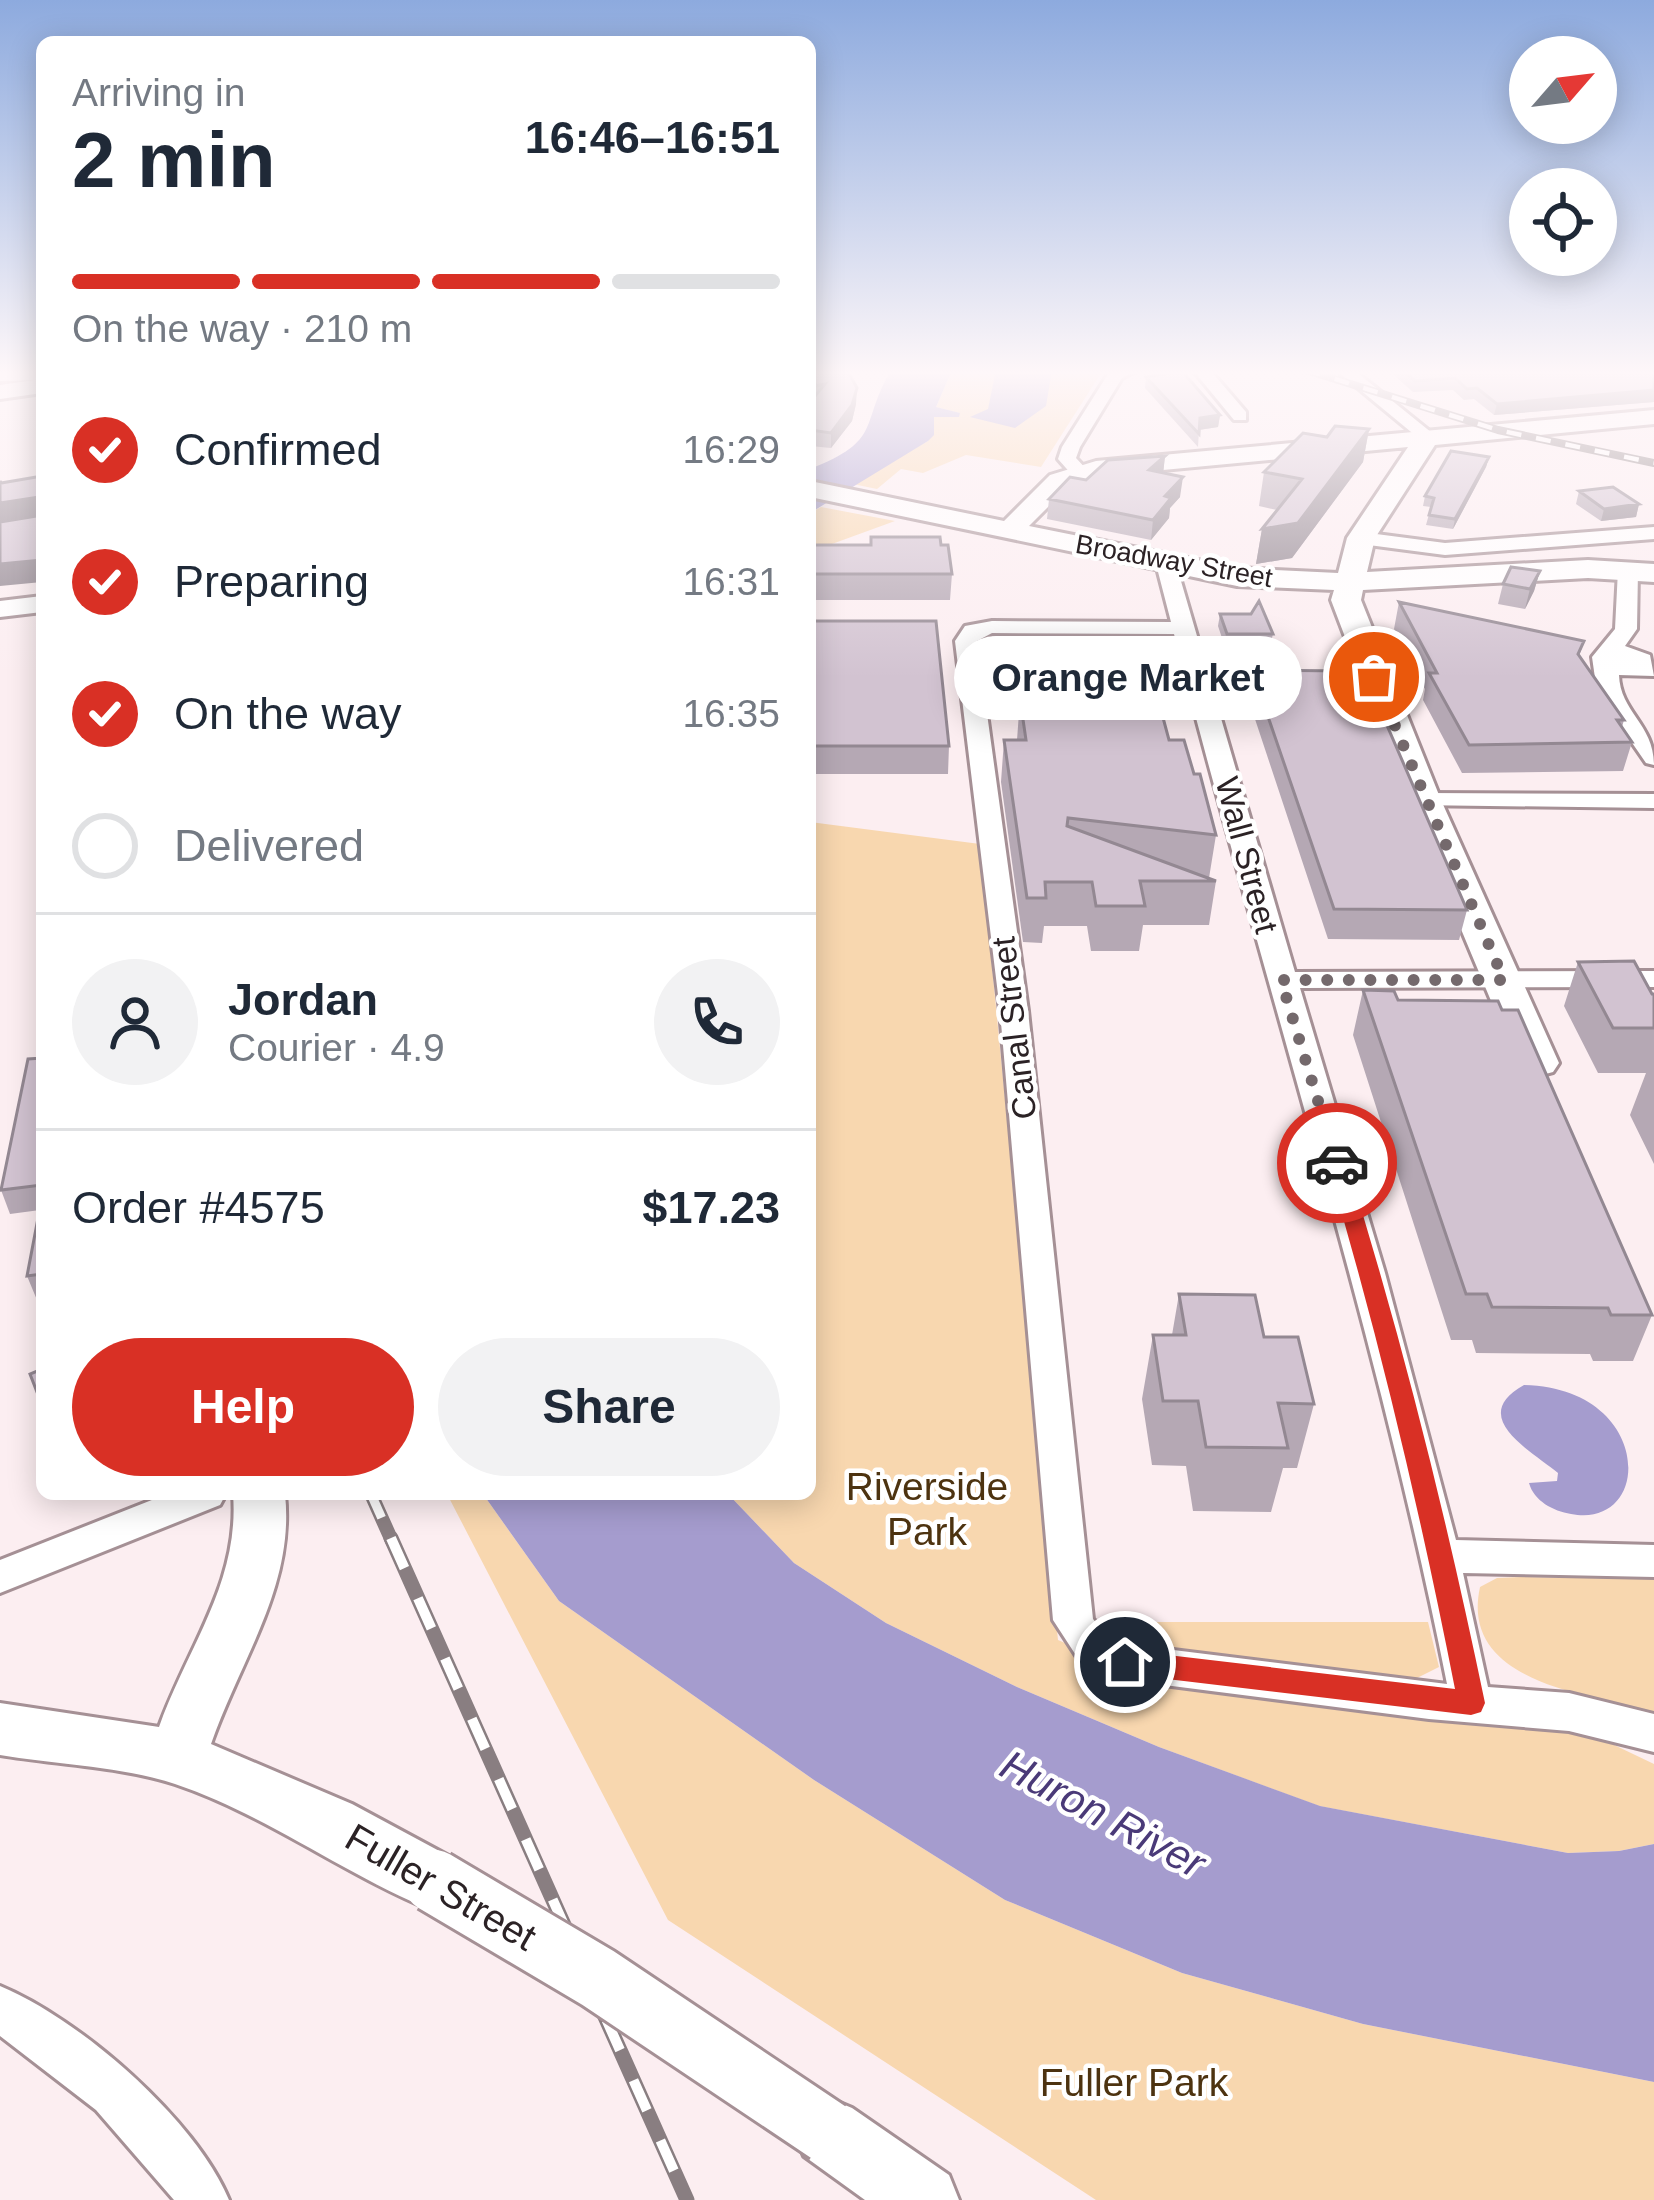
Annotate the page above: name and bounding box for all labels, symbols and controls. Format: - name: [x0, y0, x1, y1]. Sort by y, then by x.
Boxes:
- north arrow: [1509, 36, 1617, 144]
- map controls: [1509, 36, 1617, 276]
- text: Arriving in: [72, 71, 245, 114]
- text: 16:46–16:51: [525, 112, 780, 163]
- text: 2 min: [72, 116, 276, 204]
- button: locate: [1509, 168, 1617, 276]
- text: On the way · 210 m: [72, 307, 412, 350]
- icon: check: [72, 417, 138, 483]
- text: Confirmed: [174, 424, 382, 475]
- text: 16:29: [682, 428, 780, 471]
- street label: Broadway Street: [1073, 529, 1275, 593]
- icon: check: [72, 549, 138, 615]
- text: Preparing: [174, 556, 369, 607]
- text: 16:31: [682, 560, 780, 603]
- pin: [1323, 626, 1425, 728]
- callout: Orange Market: [954, 635, 1302, 719]
- icon: bag: [1341, 644, 1407, 710]
- text: Orange Market: [991, 656, 1265, 699]
- icon: check: [72, 681, 138, 747]
- text: On the way: [174, 688, 402, 739]
- text: 16:35: [682, 692, 780, 735]
- street label: Wall Street: [1208, 773, 1286, 937]
- text: Delivered: [174, 820, 364, 871]
- street label: Canal Street: [984, 935, 1044, 1121]
- button: person: [72, 959, 198, 1085]
- button: phone: [654, 959, 780, 1085]
- text: Jordan: [228, 974, 378, 1025]
- text: Courier · 4.9: [228, 1026, 445, 1069]
- courier: [1277, 1103, 1397, 1223]
- icon: car: [1304, 1130, 1370, 1196]
- text: Order #4575: [72, 1182, 325, 1233]
- text: $17.23: [642, 1182, 780, 1233]
- button: Help: [72, 1338, 414, 1476]
- button: Share: [438, 1338, 780, 1476]
- park label: Riverside Park: [846, 1465, 1008, 1553]
- pin: [1074, 1611, 1176, 1713]
- icon: home: [1092, 1629, 1158, 1695]
- water label: Huron River: [993, 1741, 1215, 1888]
- street label: Fuller Street: [338, 1815, 544, 1959]
- park label: Fuller Park: [1040, 2061, 1229, 2104]

